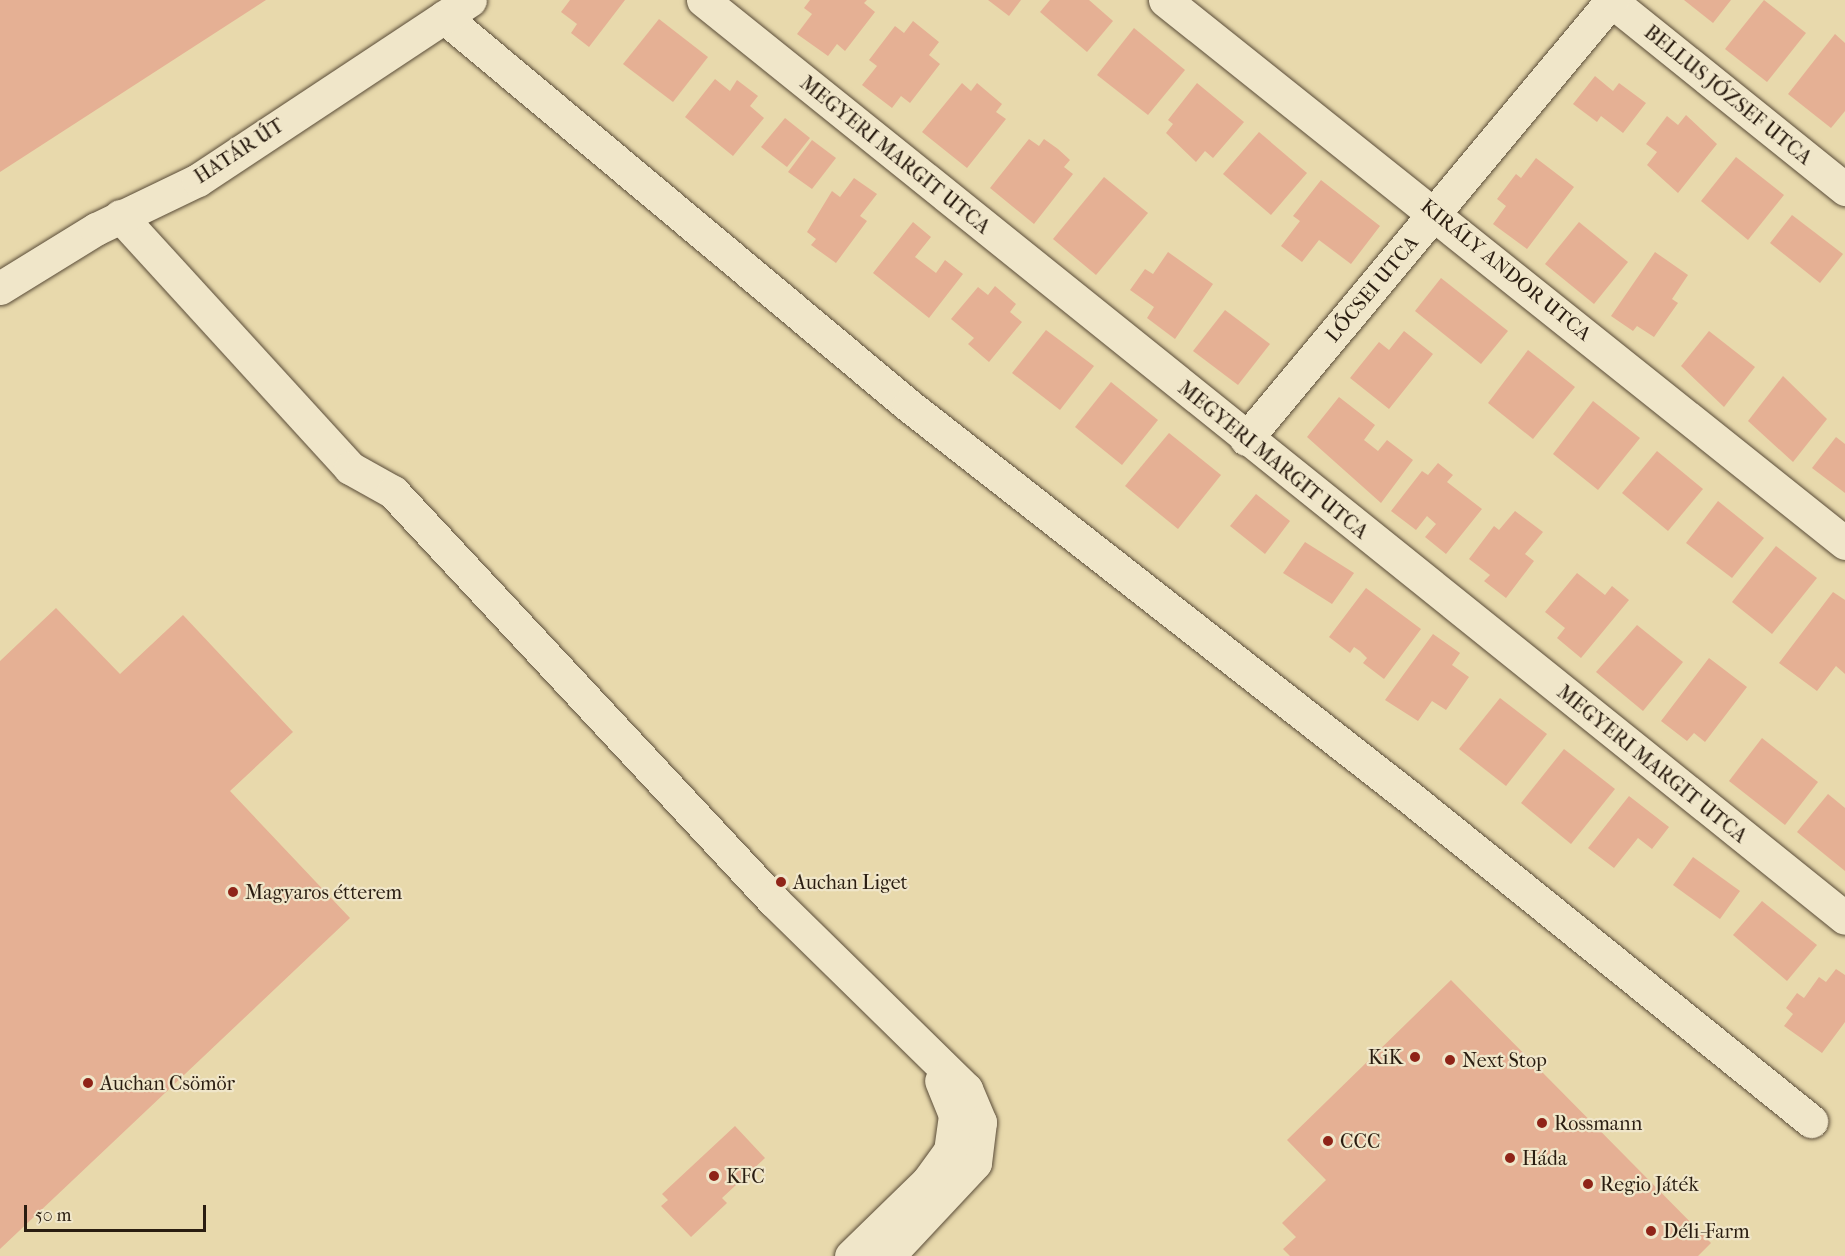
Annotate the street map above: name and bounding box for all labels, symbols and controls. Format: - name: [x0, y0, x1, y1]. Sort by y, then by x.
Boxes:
- street label: BELLUS JÓZSEF UTCA: [1639, 20, 1817, 170]
- street label: MEGYERI MARGIT UTCA: [795, 71, 995, 239]
- street label: HATÁR ÚT: [190, 113, 288, 189]
- street label: KIRÁLY ANDOR UTCA: [1416, 194, 1596, 346]
- street label: LŐCSEI UTCA: [1321, 231, 1423, 347]
- street label: MEGYERI MARGIT UTCA: [1173, 376, 1373, 544]
- street label: MEGYERI MARGIT UTCA: [1552, 680, 1752, 848]
- place label: Auchan Liget: [793, 870, 908, 894]
- marker: Auchan Liget: [774, 875, 788, 889]
- place label: Magyaros étterem: [245, 880, 402, 904]
- marker: Magyaros étterem: [226, 885, 240, 899]
- place label: KiK: [1368, 1045, 1403, 1069]
- place label: Next Stop: [1462, 1048, 1547, 1072]
- marker: KiK: [1408, 1050, 1422, 1064]
- marker: Next Stop: [1443, 1053, 1457, 1067]
- place label: Auchan Csömör: [100, 1071, 235, 1095]
- marker: Auchan Csömör: [81, 1076, 95, 1090]
- place label: Rossmann: [1554, 1111, 1642, 1135]
- marker: Rossmann: [1535, 1116, 1549, 1130]
- place label: CCC: [1340, 1129, 1380, 1153]
- marker: CCC: [1321, 1134, 1335, 1148]
- place label: Háda: [1522, 1146, 1567, 1170]
- marker: Háda: [1503, 1151, 1517, 1165]
- place label: KFC: [726, 1164, 765, 1188]
- marker: KFC: [707, 1169, 721, 1183]
- place label: Regio Játék: [1600, 1172, 1699, 1196]
- marker: Regio Játék: [1581, 1177, 1595, 1191]
- scale bar: [27, 1193, 208, 1231]
- text: 50 m: [35, 1205, 71, 1226]
- place label: Déli-Farm: [1663, 1219, 1750, 1243]
- marker: Déli-Farm: [1644, 1224, 1658, 1238]

